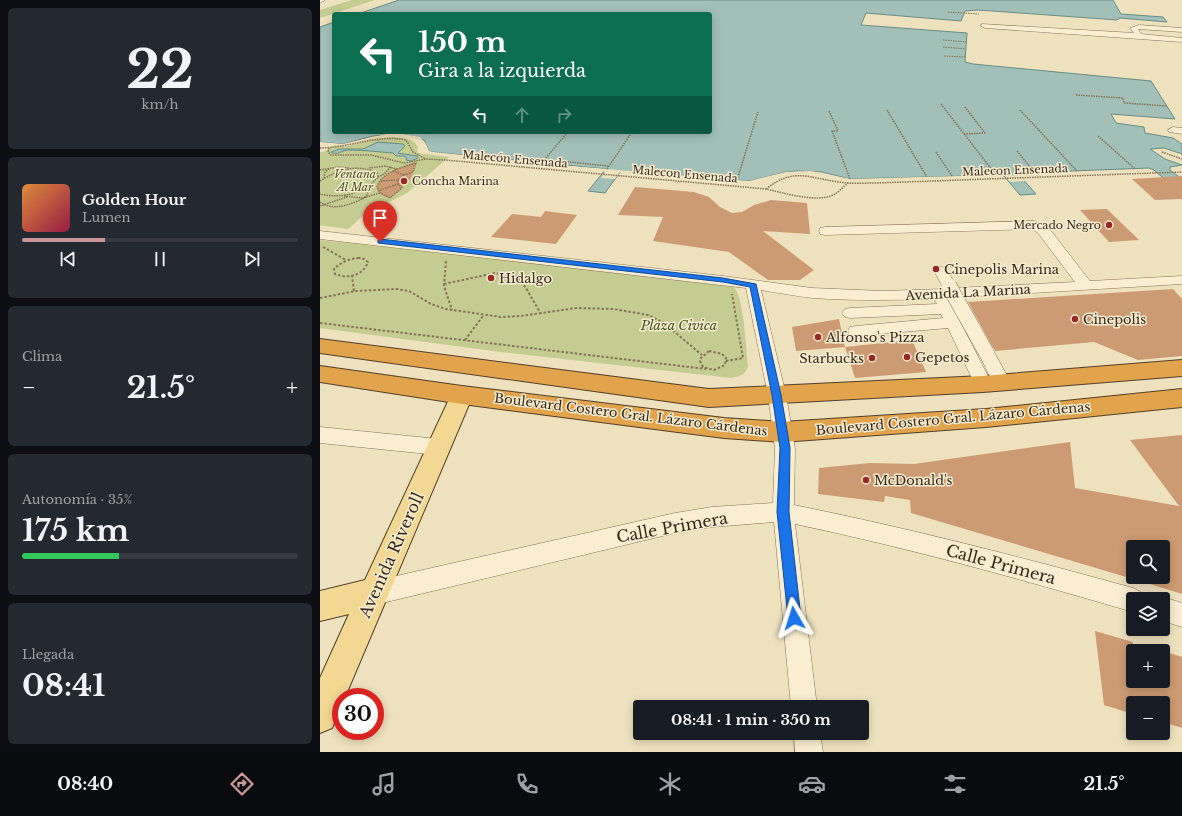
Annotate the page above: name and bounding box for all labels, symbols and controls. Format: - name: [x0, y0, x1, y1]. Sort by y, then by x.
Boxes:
- text: 150 m: [418, 25, 506, 60]
- icon: left: [352, 28, 404, 80]
- text: 22: [126, 38, 194, 102]
- text: Gira a la izquierda: [418, 60, 586, 82]
- text: km/h: [142, 96, 178, 113]
- icon: left: [469, 104, 491, 126]
- icon: ahead: [511, 104, 533, 126]
- icon: right: [553, 104, 575, 126]
- street label: Malecón Ensenada: [462, 147, 569, 171]
- street label: Malecon Ensenada: [962, 161, 1069, 179]
- street label: Malecon Ensenada: [632, 162, 739, 186]
- park label: Ventana Al Mar: [334, 167, 376, 194]
- place label: Concha Marina: [412, 174, 500, 188]
- marker: Concha Marina: [399, 176, 409, 186]
- text: Golden Hour: [82, 190, 186, 209]
- pin: [363, 201, 397, 242]
- icon: arrive: [369, 207, 391, 229]
- text: Lumen: [82, 209, 131, 226]
- place label: Mercado Negro: [1013, 218, 1101, 232]
- marker: Mercado Negro: [1104, 220, 1114, 230]
- icon: previous: [57, 248, 79, 270]
- icon: pause: [149, 248, 171, 270]
- icon: next: [241, 248, 263, 270]
- place label: Cinepolis Marina: [944, 261, 1060, 278]
- marker: Cinepolis Marina: [931, 264, 941, 274]
- place label: Hidalgo: [499, 270, 552, 287]
- marker: Hidalgo: [486, 273, 496, 283]
- street label: Avenida La Marina: [904, 281, 1032, 304]
- place label: Cinepolis: [1083, 311, 1146, 328]
- marker: Cinepolis: [1070, 314, 1080, 324]
- park label: Plaza Civica: [640, 317, 717, 334]
- place label: Alfonso's Pizza: [825, 329, 925, 346]
- marker: Alfonso's Pizza: [813, 332, 823, 342]
- text: Clima: [22, 348, 62, 365]
- place label: Gepetos: [915, 349, 969, 366]
- place label: Starbucks: [799, 350, 864, 367]
- marker: Gepetos: [902, 352, 912, 362]
- marker: Starbucks: [867, 353, 877, 363]
- text: 21.5°: [127, 369, 195, 406]
- text: −: [22, 374, 36, 401]
- text: +: [286, 374, 298, 401]
- street label: Boulevard Costero Gral. Lázaro Cárdenas: [493, 389, 769, 440]
- street label: Boulevard Costero Gral. Lázaro Cárdenas: [815, 398, 1091, 439]
- place label: McDonald's: [874, 472, 953, 489]
- marker: McDonald's: [861, 475, 871, 485]
- street label: Avenida Riveroll: [354, 489, 428, 622]
- text: Autonomía · 35%: [22, 491, 132, 508]
- street label: Calle Primera: [615, 507, 729, 547]
- text: 175 km: [22, 512, 129, 549]
- street label: Calle Primera: [944, 540, 1058, 588]
- map controls: [1126, 540, 1170, 740]
- button: search: [1126, 540, 1170, 584]
- button: layers: [1126, 592, 1170, 636]
- position arrow: [773, 597, 815, 639]
- button: +: [1126, 644, 1170, 688]
- text: Llegada: [22, 646, 74, 663]
- text: 08:41: [22, 667, 105, 704]
- speed limit sign: 30: [332, 688, 384, 740]
- button: −: [1126, 696, 1170, 740]
- text: 08:41 · 1 min · 350 m: [671, 710, 831, 729]
- icon: directions: [228, 770, 256, 798]
- icon: music: [370, 770, 398, 798]
- icon: phone: [513, 770, 541, 798]
- icon: climate: [656, 770, 684, 798]
- icon: car: [798, 770, 826, 798]
- icon: filters: [941, 770, 969, 798]
- text: 08:40: [57, 773, 113, 795]
- text: 21.5°: [1084, 773, 1125, 795]

